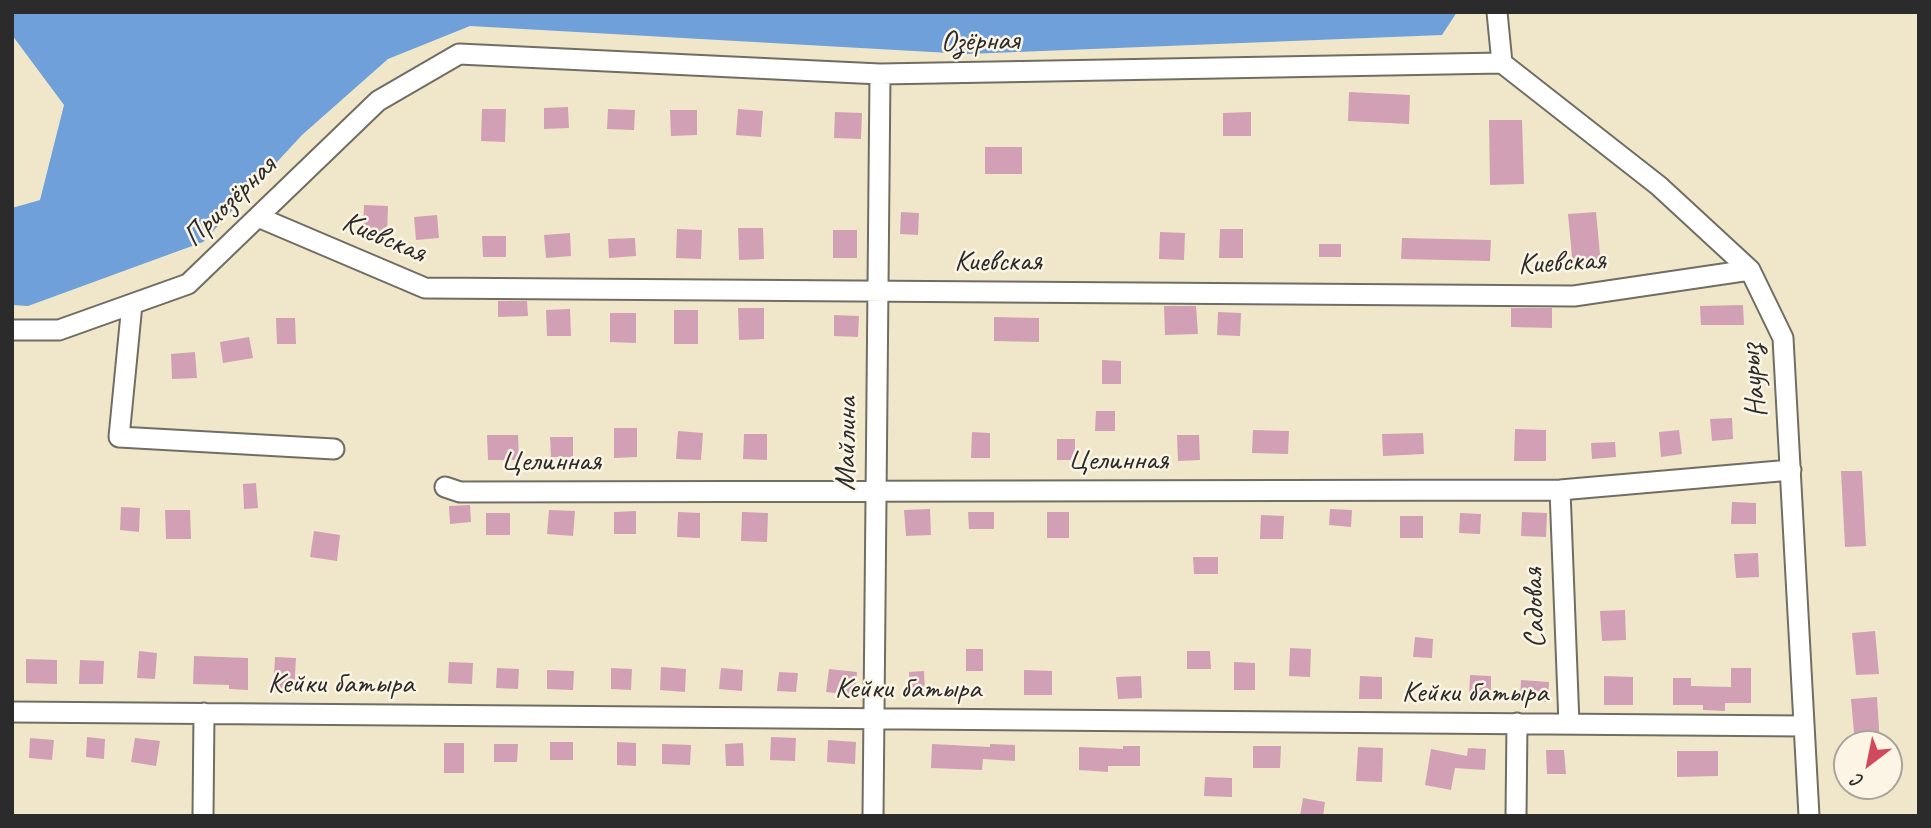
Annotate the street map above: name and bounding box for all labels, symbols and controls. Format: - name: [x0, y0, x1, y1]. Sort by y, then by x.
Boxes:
- street label: Озёрная: [940, 23, 1020, 61]
- street label: Приозёрная: [176, 149, 284, 255]
- street label: Киевская: [337, 204, 431, 272]
- street label: Киевская: [1517, 243, 1607, 283]
- street label: Киевская: [954, 244, 1042, 280]
- street label: Наурыз: [1732, 343, 1776, 419]
- street label: Майлина: [828, 397, 866, 491]
- street label: Целинная: [1068, 443, 1168, 479]
- street label: Целинная: [501, 444, 601, 480]
- street label: Садовая: [1516, 567, 1554, 649]
- street label: Кейки батыра: [268, 666, 414, 702]
- street label: Кейки батыра: [835, 671, 981, 707]
- street label: Кейки батыра: [1402, 675, 1548, 711]
- north arrow: [1833, 730, 1903, 800]
- text: С: [1848, 768, 1868, 794]

